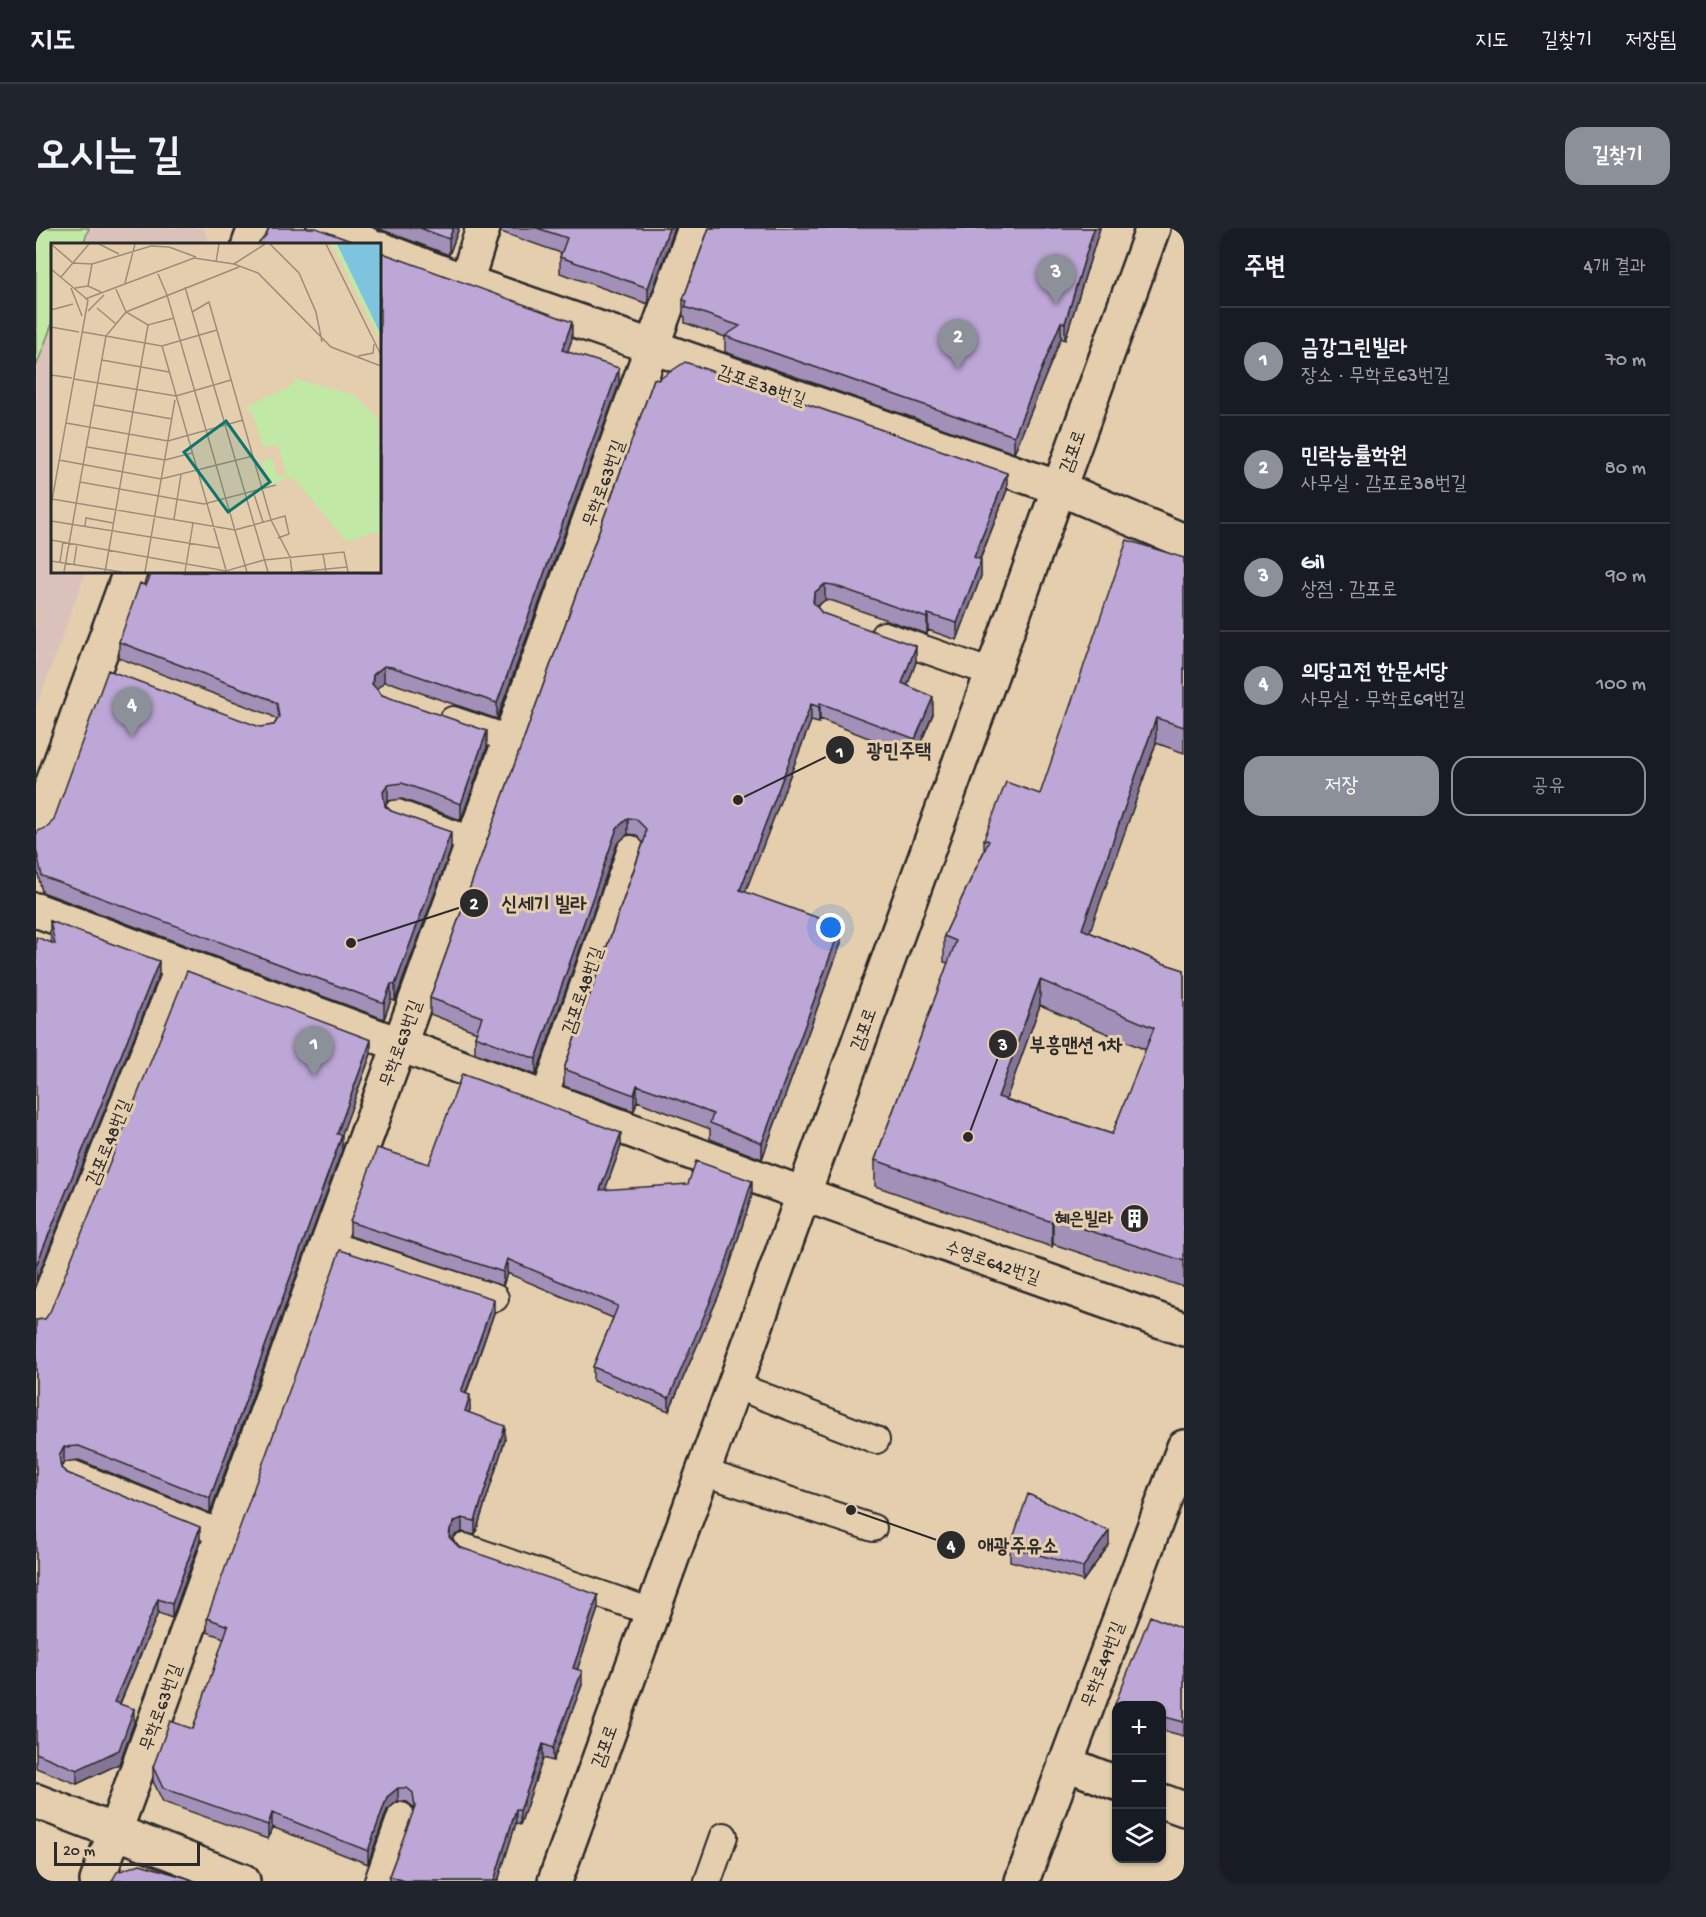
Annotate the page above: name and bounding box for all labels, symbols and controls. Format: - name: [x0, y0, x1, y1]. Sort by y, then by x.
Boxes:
- text: 지도: [30, 26, 75, 59]
- text: 지도: [1475, 30, 1509, 55]
- text: 길찾기: [1542, 30, 1592, 55]
- text: 저장됨: [1625, 30, 1676, 55]
- button: 길찾기: [1565, 127, 1670, 185]
- text: 오시는 길: [36, 135, 181, 184]
- inset map: [51, 243, 381, 573]
- pin: 3: [1036, 254, 1076, 304]
- text: 주변: [1244, 254, 1286, 285]
- text: 4개 결과: [1584, 257, 1646, 280]
- pin: 2: [938, 320, 978, 369]
- text: 금강그린빌라: [1301, 337, 1407, 363]
- text: 1: [1259, 350, 1268, 373]
- text: 70 m: [1605, 350, 1646, 373]
- street label: 감포로38번길: [714, 363, 808, 412]
- text: 장소 · 무학로63번길: [1301, 366, 1450, 389]
- street label: 감포로: [1057, 428, 1092, 476]
- street label: 무학로63번길: [580, 437, 631, 530]
- text: 민락능률학원: [1301, 445, 1407, 471]
- text: 2: [1259, 458, 1268, 481]
- text: 80 m: [1605, 458, 1646, 481]
- text: 사무실 · 감포로38번길: [1301, 474, 1467, 497]
- text: Gil: [1301, 551, 1325, 577]
- text: 3: [1258, 566, 1269, 589]
- text: 90 m: [1606, 566, 1646, 589]
- text: 상점 · 감포로: [1301, 580, 1397, 603]
- text: 의당고전 한문서당: [1301, 661, 1448, 687]
- text: 4: [1259, 674, 1268, 697]
- text: 100 m: [1596, 674, 1646, 697]
- pin: 4: [112, 688, 152, 737]
- text: 사무실 · 무학로69번길: [1301, 690, 1466, 713]
- callout: 광민주택: [825, 731, 943, 769]
- text: 광민주택: [867, 742, 931, 765]
- text: 1: [835, 743, 844, 764]
- button: 저장: [1244, 756, 1439, 816]
- button: 공유: [1451, 756, 1646, 816]
- callout: 신세기 빌라: [459, 884, 598, 922]
- text: 2: [470, 895, 479, 916]
- text: 신세기 빌라: [501, 895, 588, 918]
- your location: [816, 913, 845, 942]
- street label: 감포로48번길: [560, 944, 609, 1037]
- street label: 무학로63번길: [377, 997, 428, 1090]
- street label: 감포로: [848, 1006, 883, 1054]
- callout: 부흥맨션 1차: [988, 1025, 1135, 1063]
- pin: 1: [294, 1026, 334, 1076]
- text: 부흥맨션 1차: [1029, 1034, 1123, 1059]
- text: 3: [997, 1036, 1008, 1057]
- street label: 감포로48번길: [84, 1096, 137, 1189]
- building icon: 혜은빌라: [1118, 1202, 1150, 1234]
- place label: 혜은빌라: [1055, 1210, 1114, 1231]
- street label: 수영로642번길: [942, 1238, 1043, 1291]
- callout: 애광주유소: [936, 1526, 1070, 1564]
- text: 4: [946, 1537, 956, 1558]
- text: 애광주유소: [978, 1537, 1058, 1560]
- street label: 무학로49번길: [1078, 1619, 1130, 1711]
- street label: 무학로63번길: [137, 1661, 188, 1754]
- map controls: [1112, 1701, 1166, 1863]
- button: +: [1112, 1701, 1166, 1755]
- street label: 감포로: [589, 1723, 624, 1771]
- button: −: [1112, 1755, 1166, 1809]
- button: layers: [1112, 1809, 1166, 1863]
- scale bar: [54, 1839, 200, 1866]
- text: 20 m: [63, 1843, 95, 1862]

